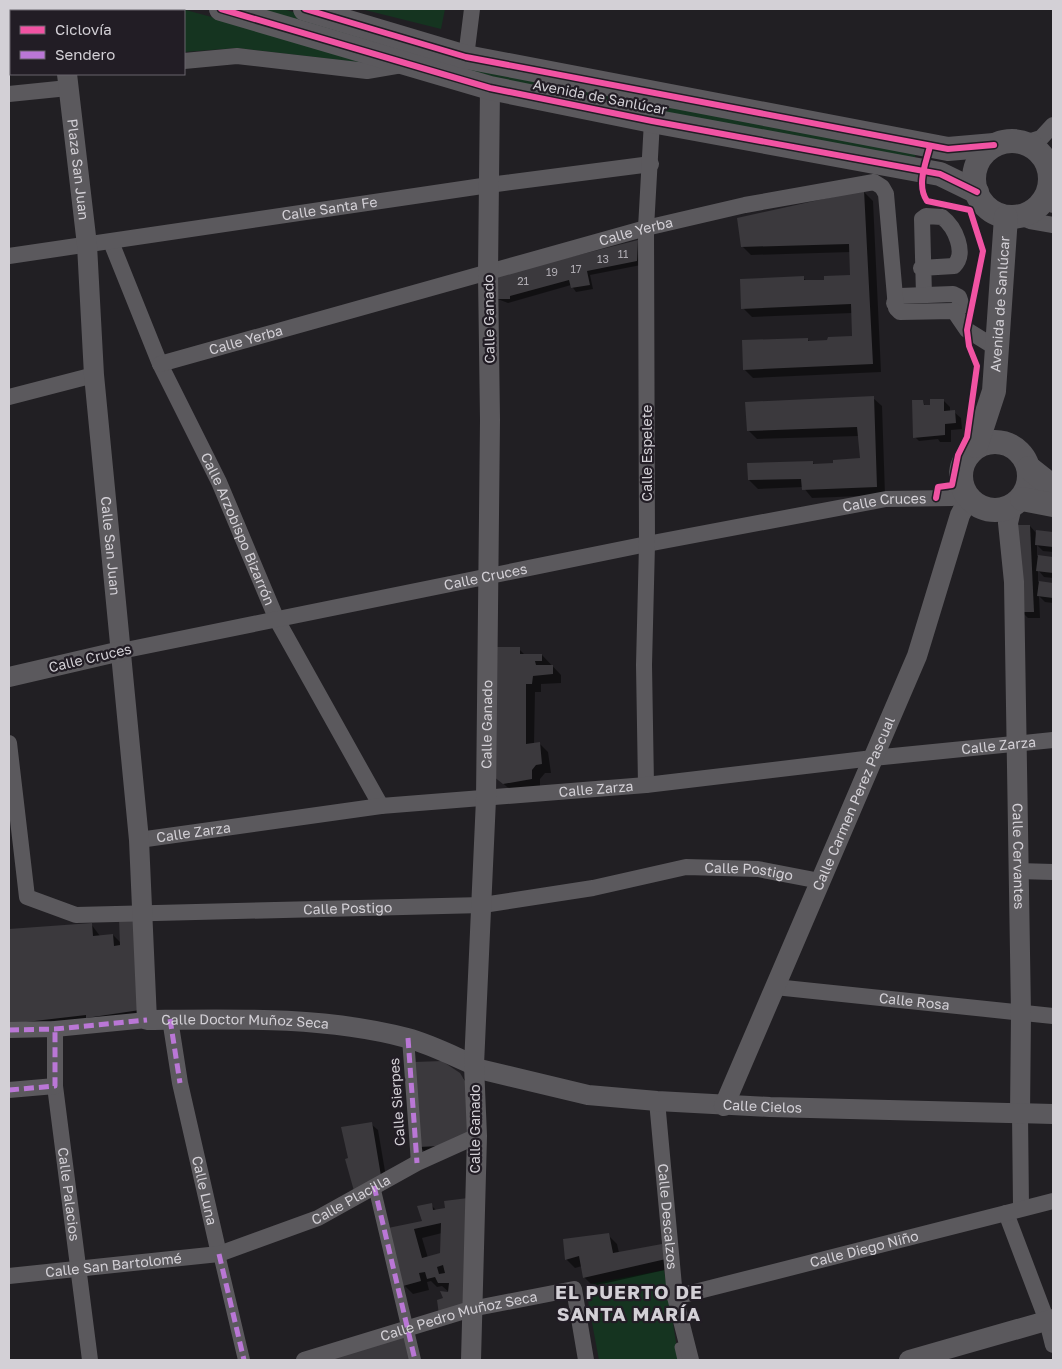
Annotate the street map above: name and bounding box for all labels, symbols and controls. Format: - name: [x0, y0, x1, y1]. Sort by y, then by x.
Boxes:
- legend: [10, 10, 185, 75]
- text: Ciclovía: [55, 20, 112, 38]
- text: Sendero: [55, 45, 115, 63]
- street label: Avenida de Sanlúcar: [532, 75, 669, 118]
- street label: Plaza San Juan: [64, 118, 93, 221]
- street label: Calle Santa Fe: [280, 193, 378, 224]
- street label: Calle Yerba: [597, 213, 674, 249]
- street label: Avenida de Sanlúcar: [986, 235, 1013, 373]
- house number: 11: [618, 247, 628, 260]
- house number: 13: [597, 252, 609, 265]
- house number: 17: [570, 262, 582, 275]
- house number: 19: [546, 265, 558, 278]
- street label: Calle Ganado: [479, 274, 498, 364]
- house number: 21: [517, 274, 529, 287]
- street label: Calle Yerba: [207, 321, 284, 358]
- street label: Calle Espelete: [638, 405, 655, 501]
- street label: Calle Arzobispo Bizarrón: [198, 450, 279, 608]
- street label: Calle Cruces: [841, 489, 926, 515]
- street label: Calle San Juan: [98, 495, 124, 596]
- street label: Calle Cruces: [442, 560, 529, 593]
- street label: Calle Cruces: [47, 640, 133, 675]
- street label: Calle Ganado: [477, 680, 495, 769]
- street label: Calle Carmen Perez Pascual: [808, 714, 898, 893]
- street label: Calle Zarza: [960, 733, 1037, 757]
- street label: Calle Zarza: [558, 777, 634, 800]
- street label: Calle Cervantes: [1010, 803, 1028, 910]
- street label: Calle Zarza: [155, 818, 232, 845]
- street label: Calle Postigo: [704, 859, 795, 884]
- street label: Calle Postigo: [303, 898, 392, 917]
- street label: Calle Rosa: [878, 989, 951, 1013]
- street label: Calle Doctor Muñoz Seca: [161, 1010, 330, 1032]
- street label: Calle Sierpes: [385, 1057, 408, 1147]
- street label: Calle Ganado: [466, 1084, 483, 1174]
- street label: Calle Cielos: [722, 1096, 802, 1116]
- street label: Calle Palacios: [55, 1146, 84, 1242]
- street label: Calle Luna: [189, 1154, 221, 1227]
- street label: Calle Descalzos: [655, 1163, 681, 1270]
- street label: Calle Placilla: [309, 1171, 393, 1228]
- street label: Calle Diego Niño: [808, 1227, 920, 1270]
- street label: Calle San Bartolomé: [44, 1249, 183, 1280]
- district label: EL PUERTO DE SANTA MARÍA: [555, 1280, 703, 1325]
- street label: Calle Pedro Muñoz Seca: [378, 1287, 539, 1344]

